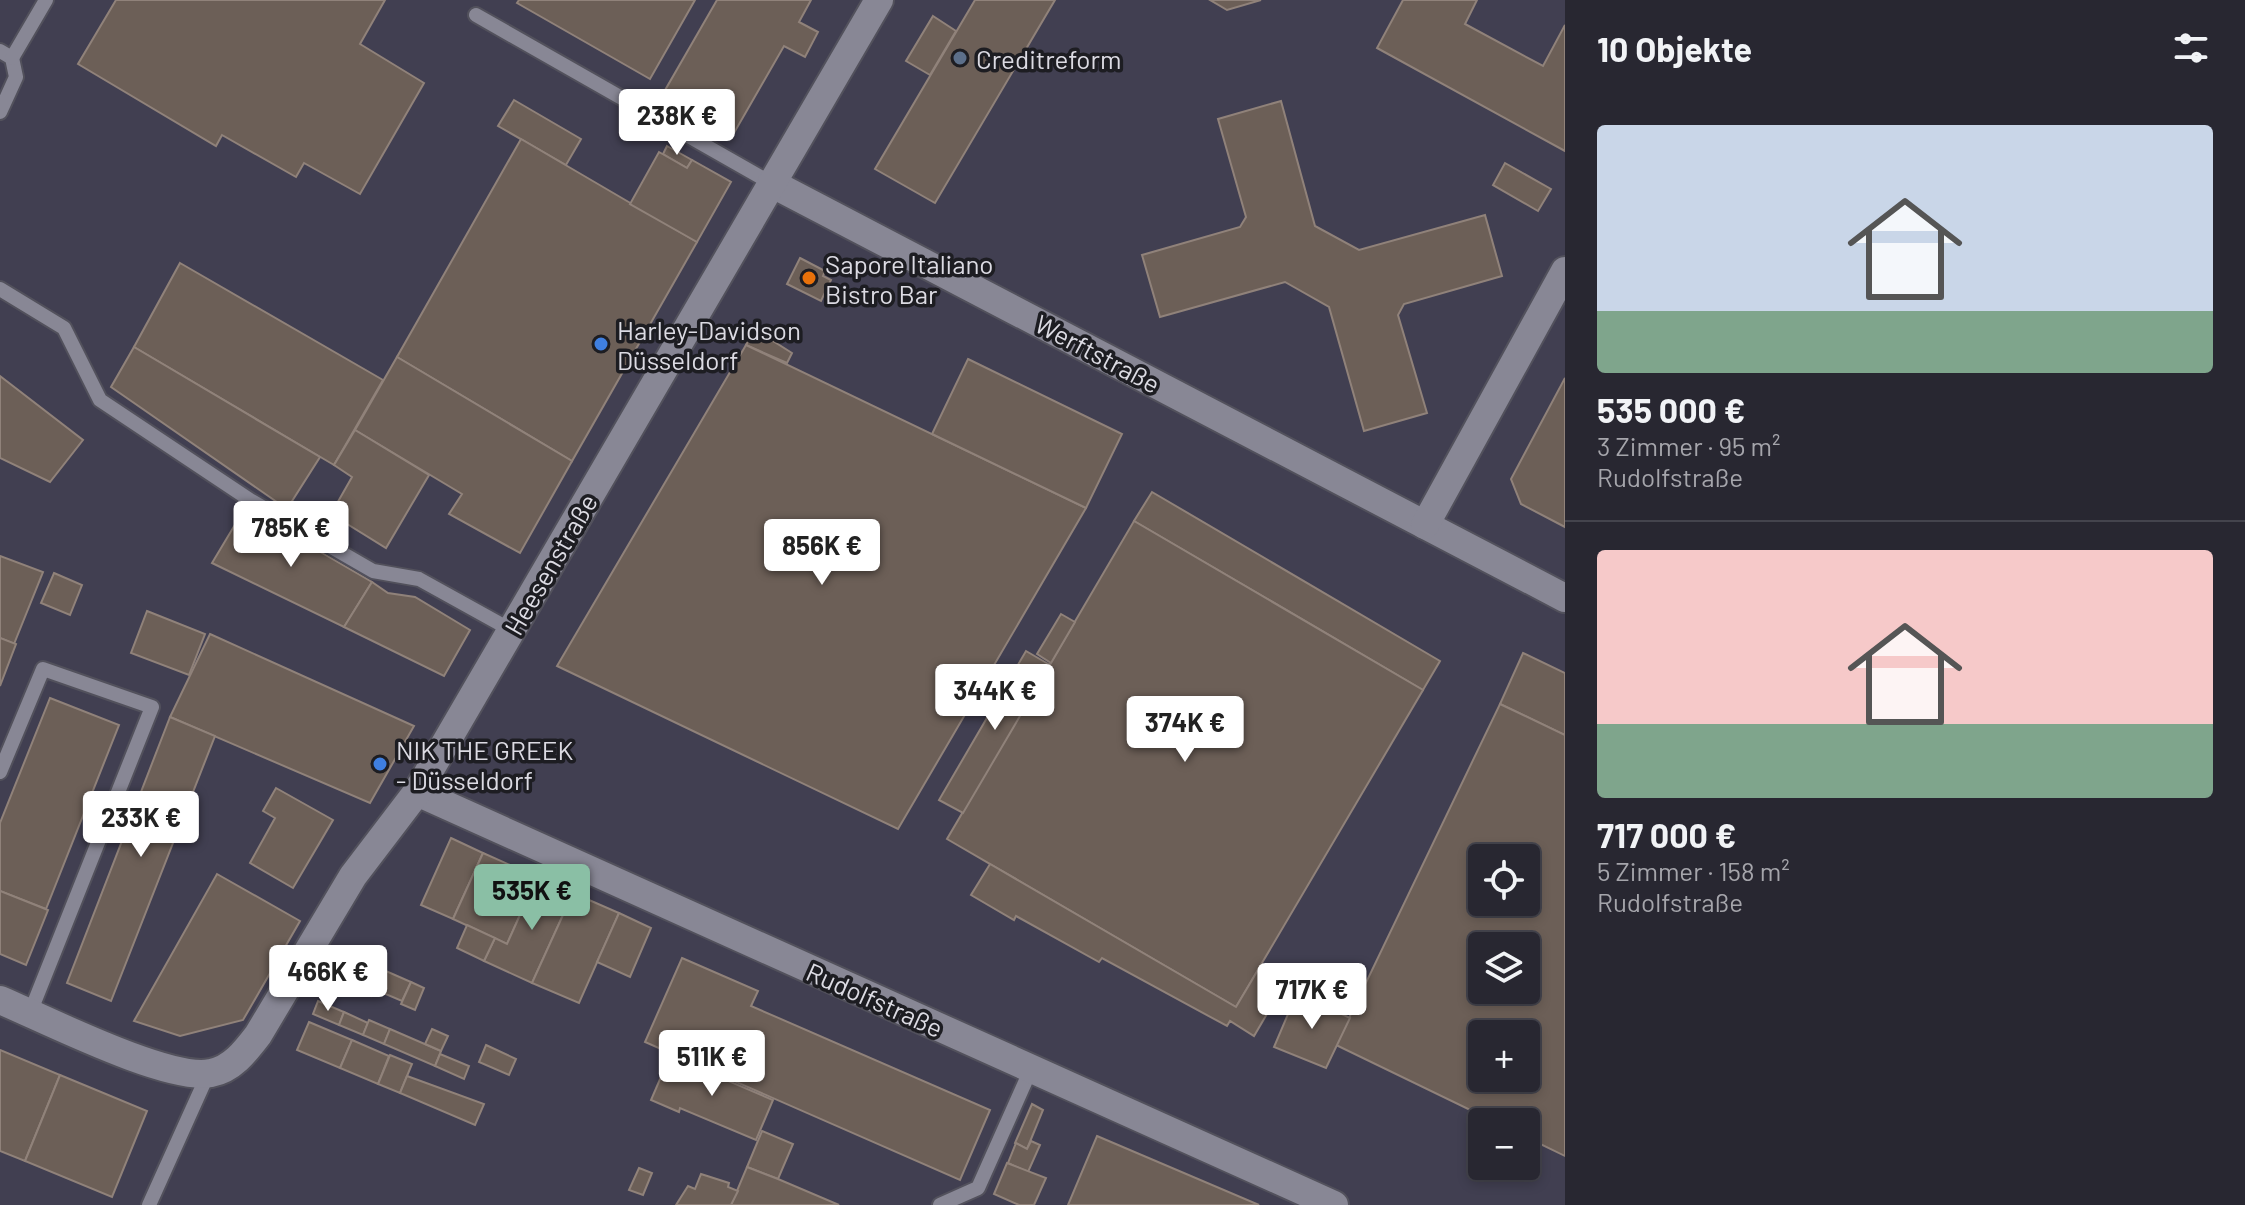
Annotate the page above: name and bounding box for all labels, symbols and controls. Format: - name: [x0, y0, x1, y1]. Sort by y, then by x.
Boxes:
- icon: filters: [2169, 26, 2213, 70]
- text: 10 Objekte: [1597, 28, 1752, 69]
- place label: Creditreform: [976, 43, 1121, 74]
- marker: Creditreform: [951, 49, 969, 67]
- pin: 238K €: [612, 89, 742, 157]
- text: 238K €: [637, 99, 717, 130]
- icon: home: [1833, 177, 1977, 321]
- place label: Sapore Italiano Bistro Bar: [825, 248, 994, 309]
- marker: Sapore Italiano Bistro Bar: [800, 269, 818, 287]
- street label: Werftstraße: [1030, 307, 1166, 399]
- place label: Harley-Davidson Düsseldorf: [617, 314, 801, 375]
- marker: Harley-Davidson Düsseldorf: [592, 335, 610, 353]
- text: 535 000 €: [1597, 389, 1745, 430]
- text: 3 Zimmer · 95 m²: [1597, 430, 1781, 461]
- text: Rudolfstraße: [1597, 461, 1743, 492]
- street label: Heesenstraße: [497, 488, 603, 640]
- pin: 785K €: [226, 501, 356, 569]
- text: 785K €: [252, 511, 330, 542]
- pin: 856K €: [757, 519, 887, 587]
- text: 856K €: [782, 529, 862, 560]
- icon: home: [1833, 602, 1977, 746]
- pin: 344K €: [930, 664, 1060, 732]
- text: 344K €: [953, 674, 1037, 705]
- pin: 374K €: [1120, 696, 1250, 764]
- text: 374K €: [1145, 706, 1225, 737]
- place label: NIK THE GREEK - Düsseldorf: [396, 734, 573, 795]
- marker: NIK THE GREEK - Düsseldorf: [371, 755, 389, 773]
- pin: 233K €: [76, 791, 206, 859]
- text: 233K €: [101, 801, 181, 832]
- text: 717 000 €: [1597, 814, 1736, 855]
- map controls: [1468, 844, 1540, 1180]
- button: locate: [1468, 844, 1540, 916]
- text: 5 Zimmer · 158 m²: [1597, 855, 1790, 886]
- pin: 535K €: [467, 864, 597, 932]
- text: 535K €: [492, 874, 572, 905]
- text: Rudolfstraße: [1597, 886, 1743, 917]
- button: layers: [1468, 932, 1540, 1004]
- pin: 466K €: [263, 945, 393, 1013]
- text: 466K €: [287, 955, 369, 986]
- street label: Rudolfstraße: [802, 955, 948, 1043]
- pin: 717K €: [1247, 963, 1377, 1031]
- text: 717K €: [1275, 973, 1349, 1004]
- button: +: [1468, 1020, 1540, 1092]
- pin: 511K €: [647, 1030, 777, 1098]
- text: 511K €: [677, 1040, 747, 1071]
- button: −: [1468, 1108, 1540, 1180]

